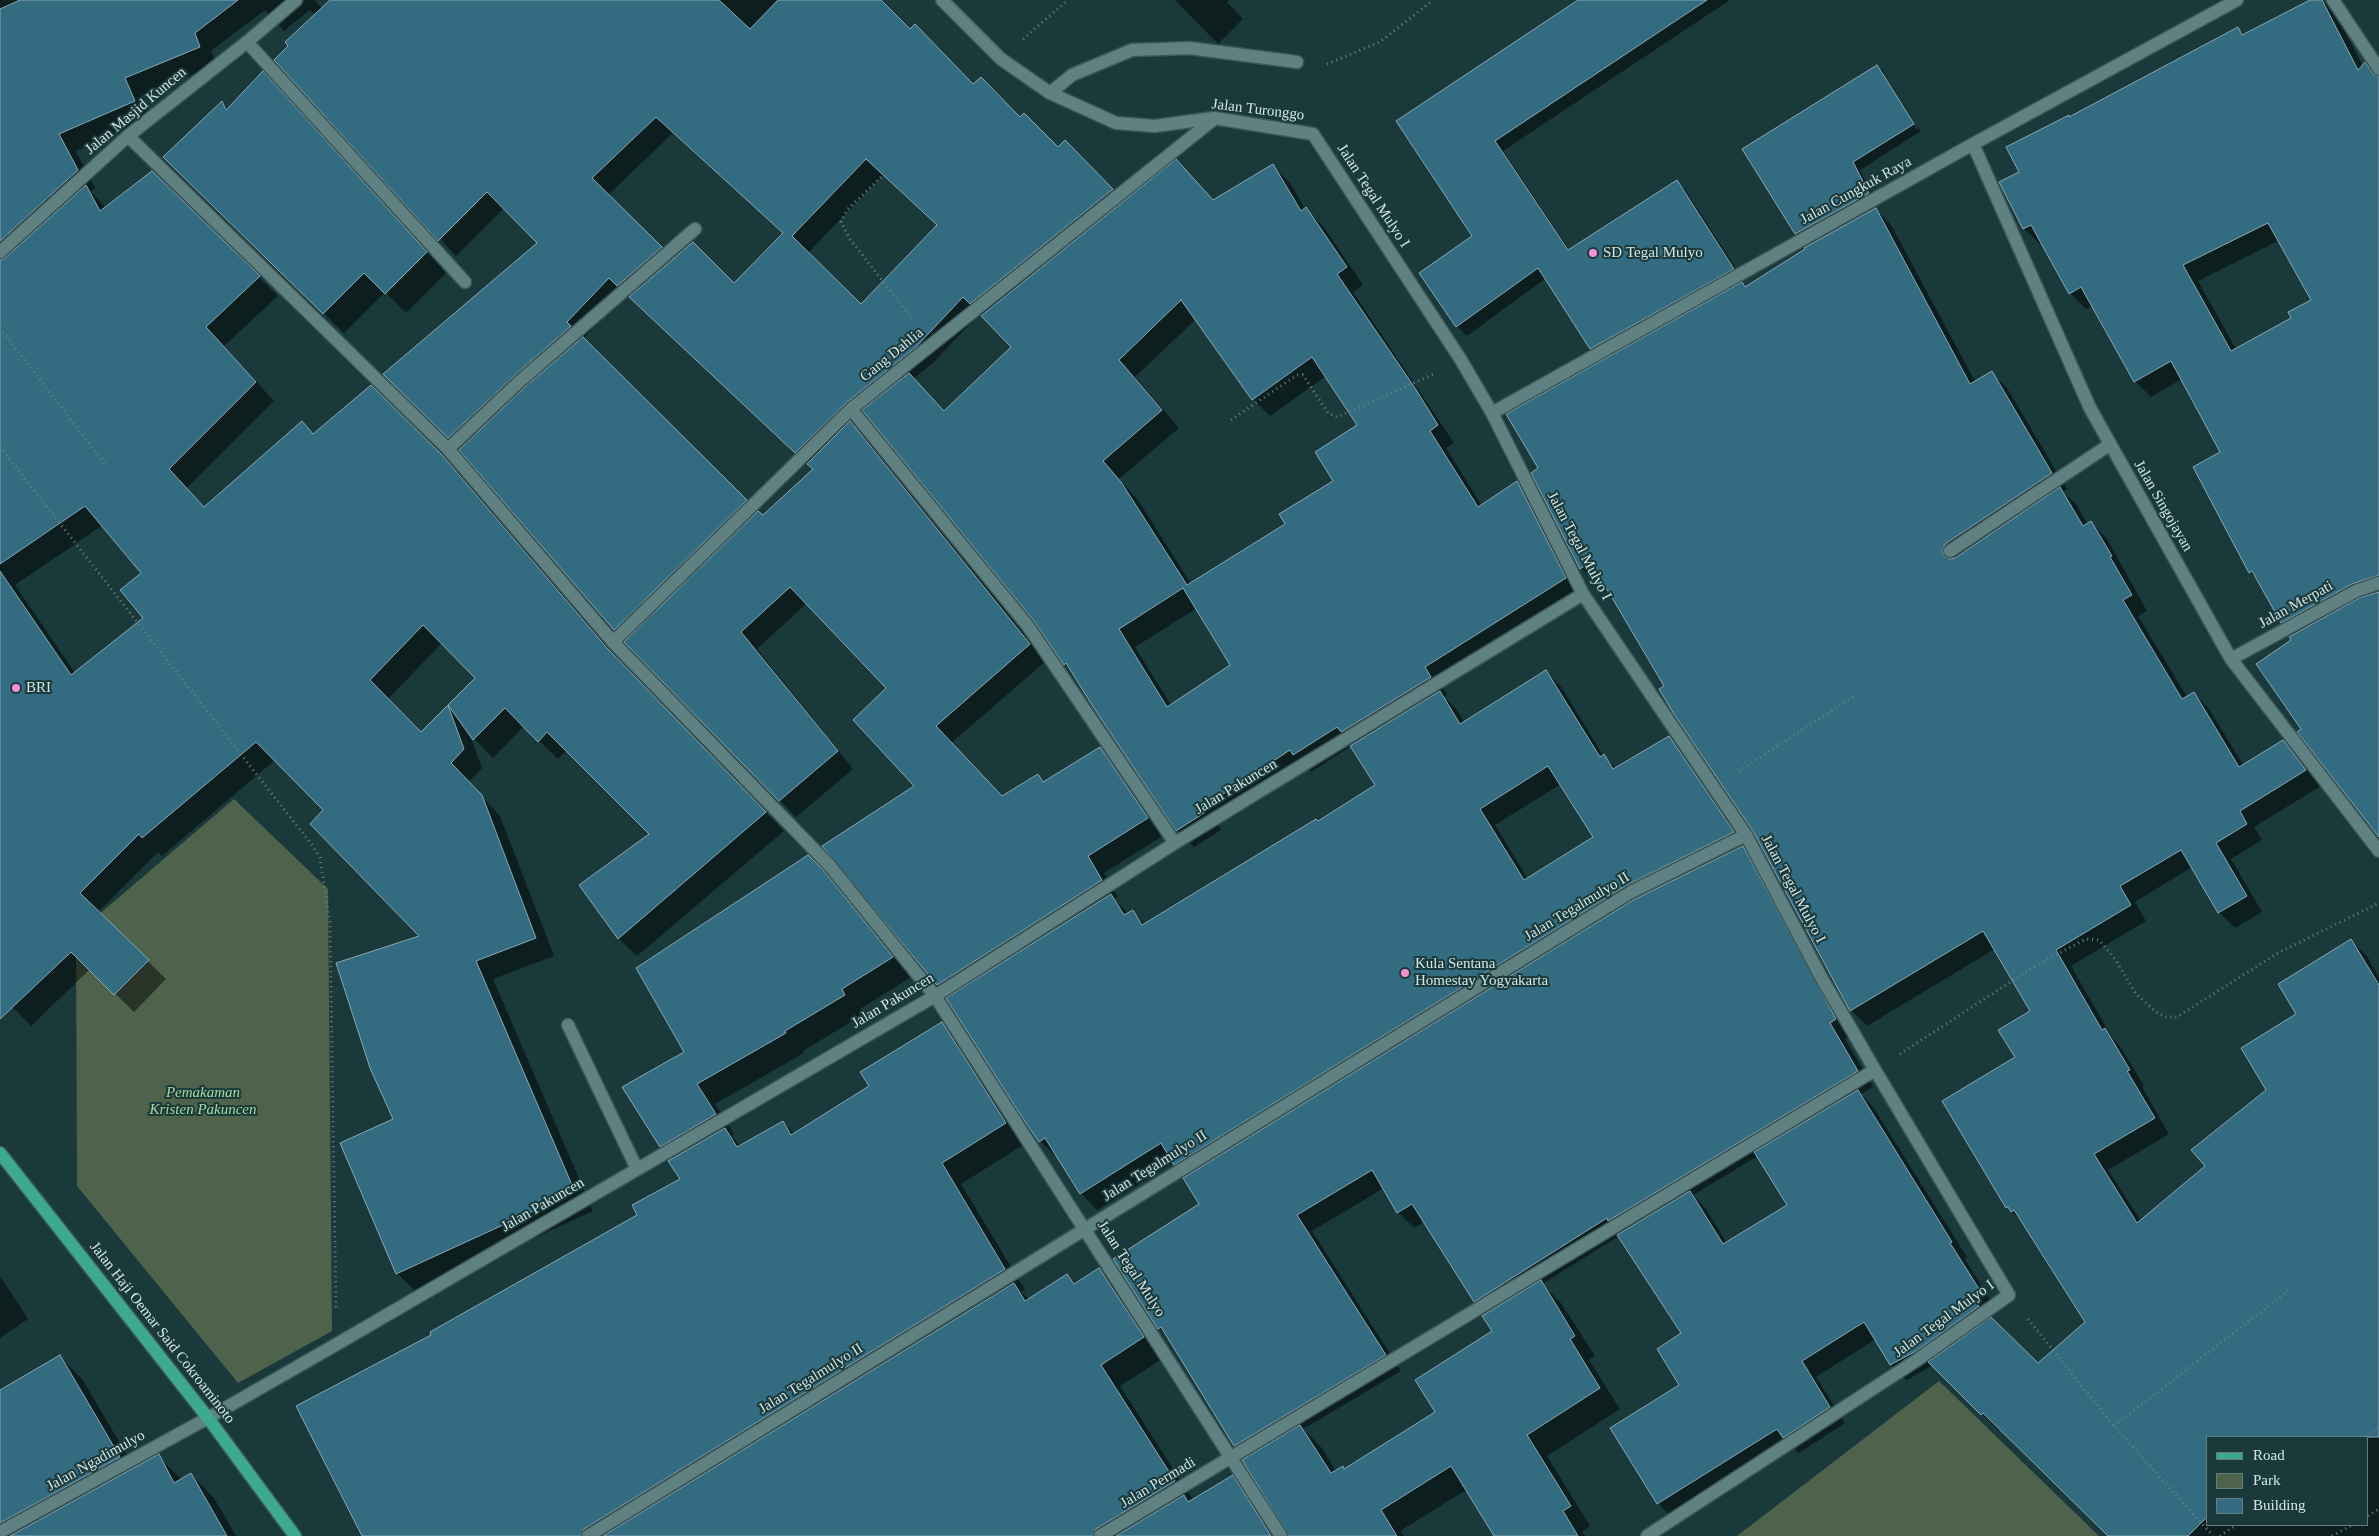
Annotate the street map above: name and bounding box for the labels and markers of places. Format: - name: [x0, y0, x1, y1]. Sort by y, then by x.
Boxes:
- place label: SD Tegal Mulyo: [1603, 244, 1703, 262]
- marker: SD Tegal Mulyo: [1587, 247, 1599, 259]
- place label: BRI: [26, 679, 51, 697]
- marker: BRI: [10, 682, 22, 694]
- place label: Kula Sentana Homestay Yogyakarta: [1415, 955, 1548, 990]
- marker: Kula Sentana Homestay Yogyakarta: [1399, 967, 1411, 979]

